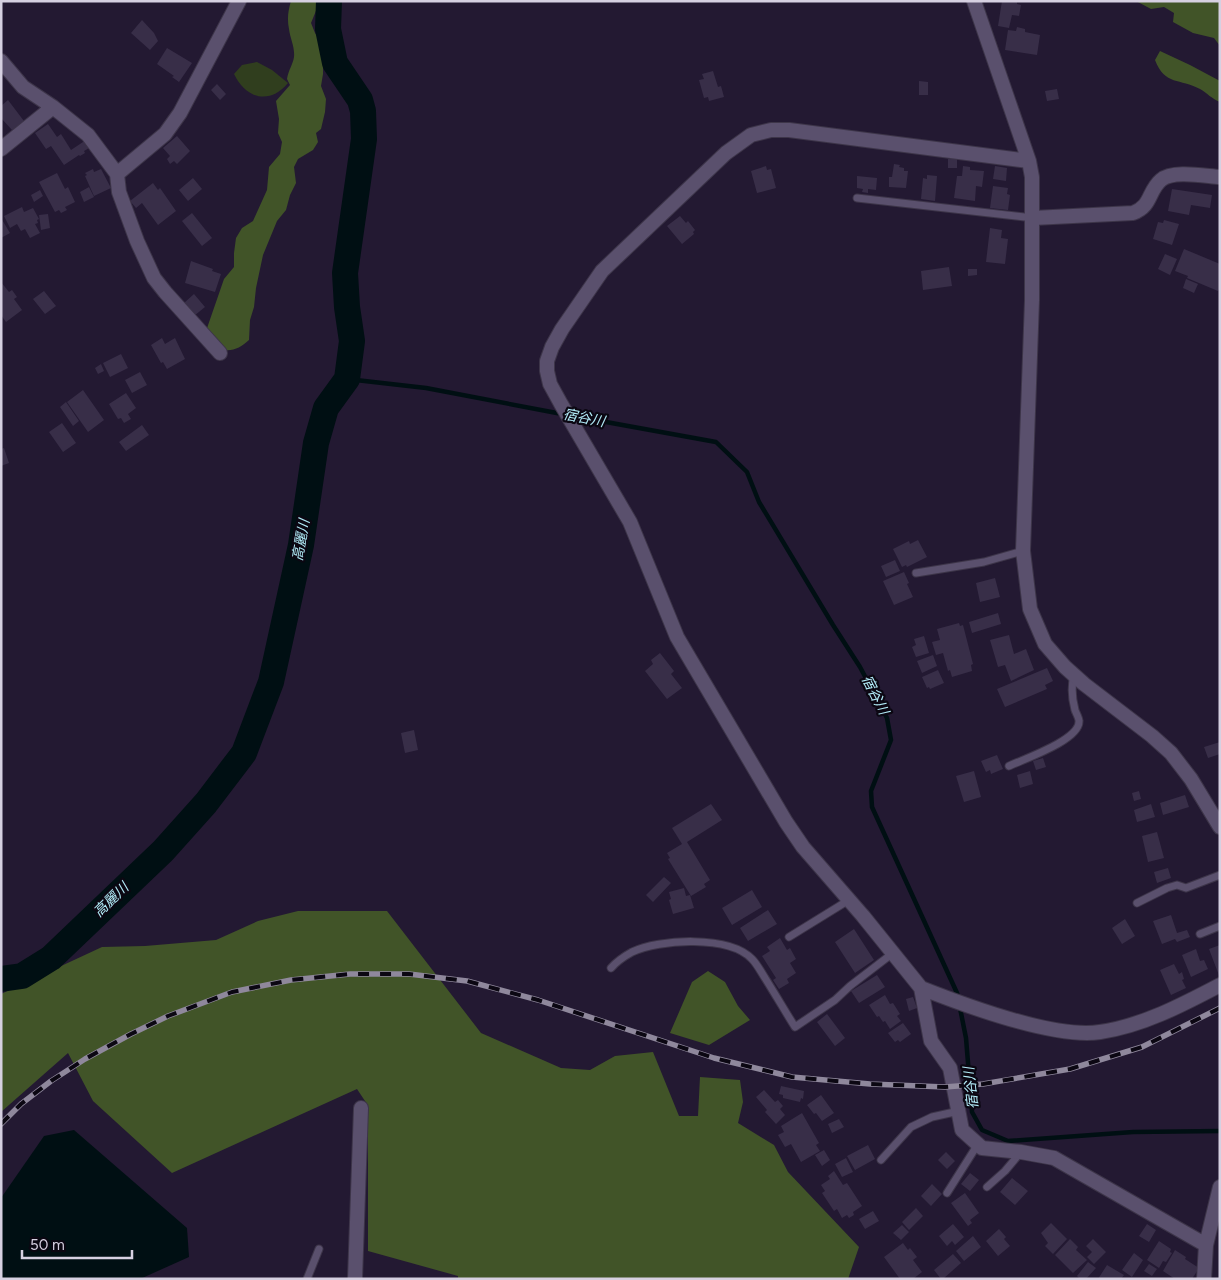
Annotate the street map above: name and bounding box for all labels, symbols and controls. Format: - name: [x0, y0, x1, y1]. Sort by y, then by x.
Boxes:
- water label: 宿谷川: [562, 406, 608, 431]
- water label: 高麗川: [289, 516, 313, 562]
- water label: 宿谷川: [858, 672, 893, 719]
- water label: 高麗川: [90, 878, 133, 921]
- water label: 宿谷川: [960, 1064, 982, 1110]
- scale bar: [22, 1228, 132, 1260]
- text: 50 m: [30, 1236, 65, 1254]

